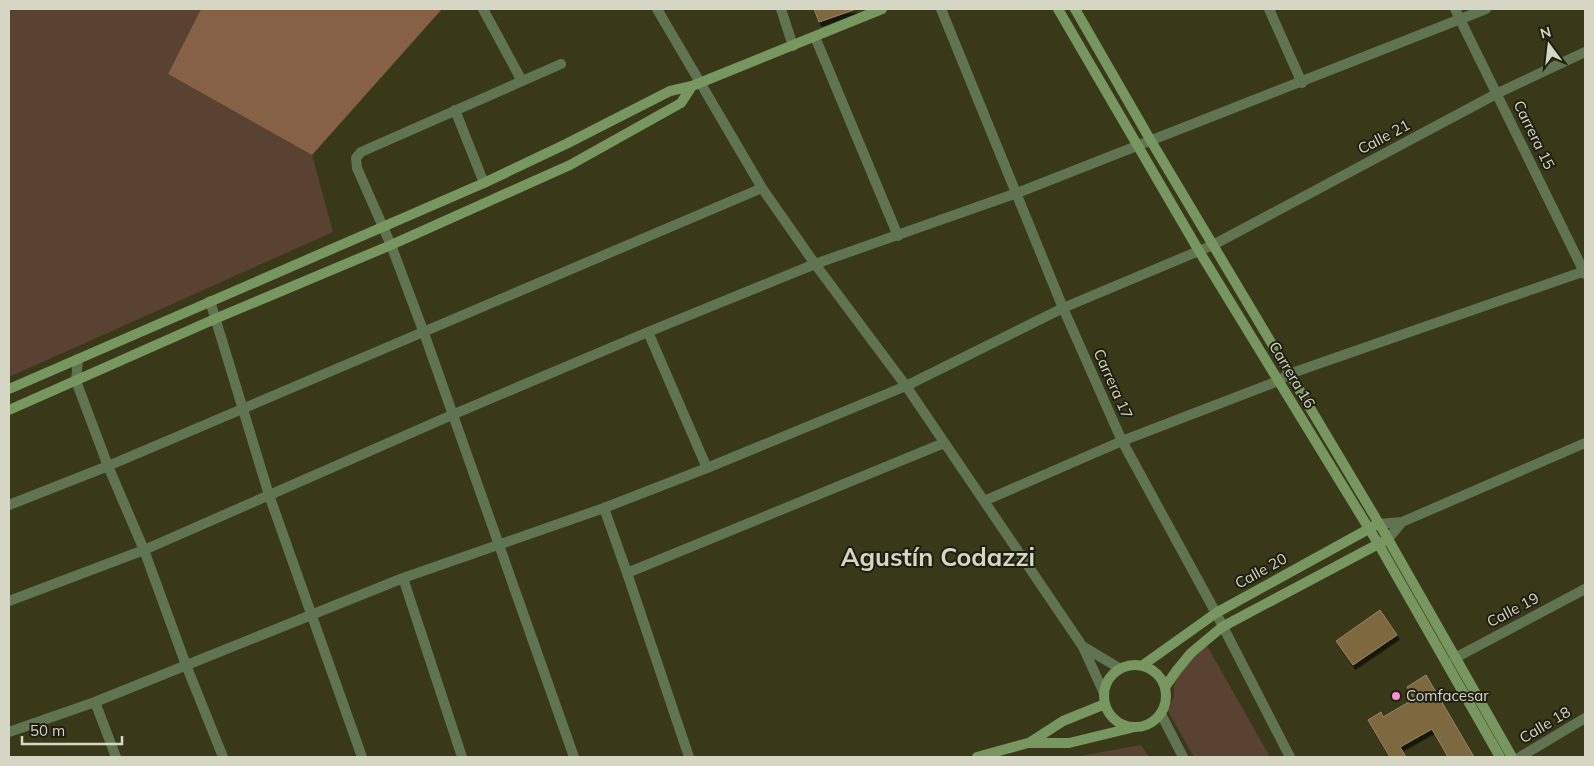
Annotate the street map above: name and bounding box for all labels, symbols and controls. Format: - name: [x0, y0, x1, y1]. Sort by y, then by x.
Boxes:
- north arrow: [1524, 20, 1574, 70]
- text: N: [1538, 22, 1553, 43]
- street label: Carrera 15: [1510, 97, 1559, 172]
- street label: Calle 21: [1354, 115, 1413, 158]
- street label: Carrera 16: [1265, 338, 1320, 411]
- street label: Carrera 17: [1090, 346, 1137, 422]
- district label: Agustín Codazzi: [841, 541, 1035, 572]
- street label: Calle 20: [1232, 549, 1290, 593]
- street label: Calle 19: [1483, 588, 1542, 631]
- place label: Comfacesar: [1406, 686, 1489, 705]
- marker: Comfacesar: [1390, 690, 1402, 702]
- street label: Calle 18: [1516, 702, 1574, 747]
- scale bar: [22, 714, 122, 746]
- text: 50 m: [30, 721, 65, 740]

